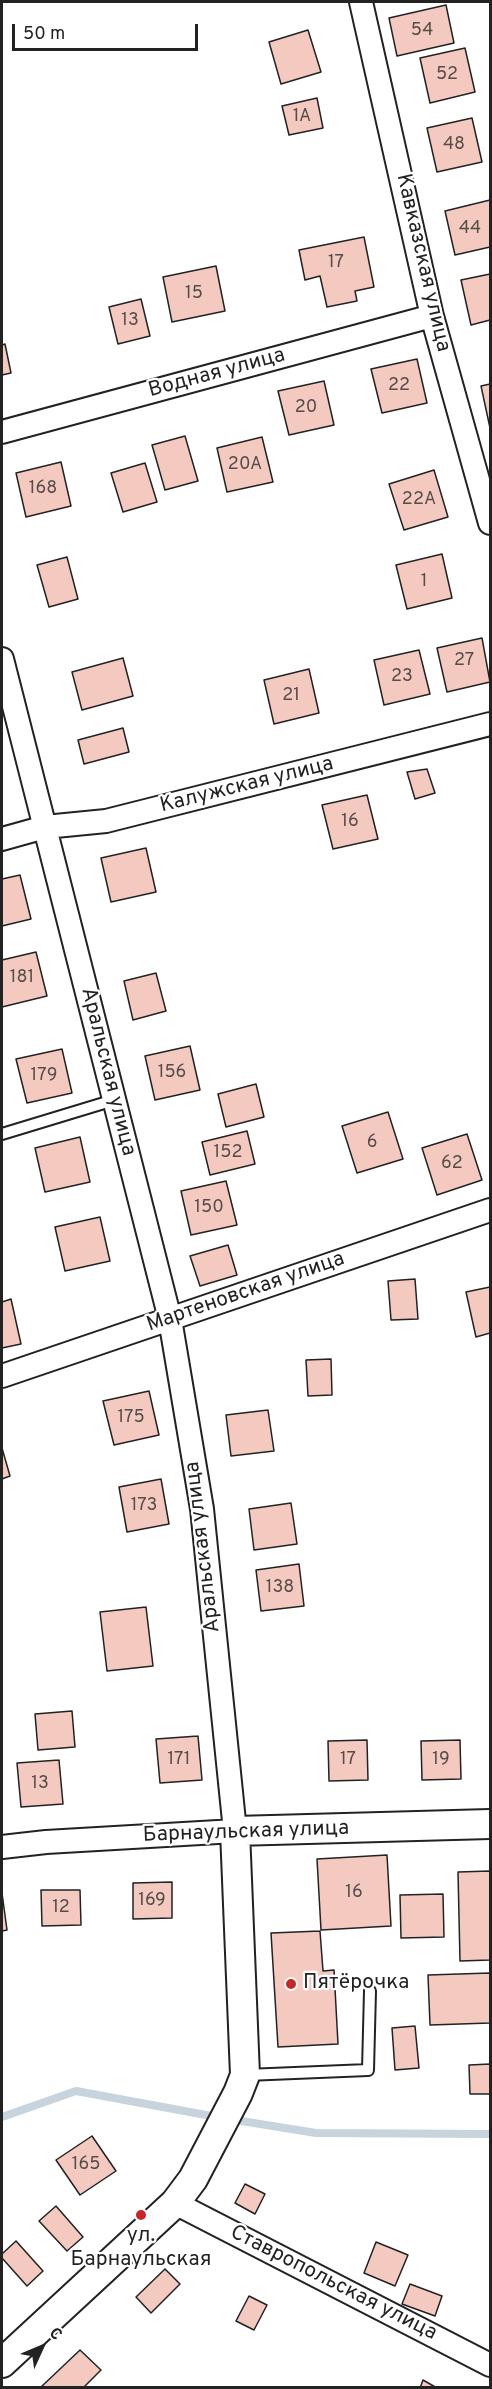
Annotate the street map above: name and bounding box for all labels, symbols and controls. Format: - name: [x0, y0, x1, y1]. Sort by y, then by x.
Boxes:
- scale bar: [15, 12, 201, 50]
- house number: 54: [411, 20, 433, 42]
- text: 50 m: [23, 23, 65, 46]
- house number: 52: [436, 64, 458, 86]
- house number: 1А: [293, 106, 311, 128]
- house number: 48: [443, 134, 465, 156]
- street label: Кавказская улица: [389, 172, 455, 354]
- house number: 44: [459, 218, 481, 240]
- house number: 17: [328, 252, 344, 274]
- house number: 15: [185, 283, 203, 305]
- house number: 13: [121, 310, 139, 332]
- street label: Водная улица: [146, 344, 288, 404]
- house number: 22: [388, 375, 410, 397]
- house number: 20: [295, 397, 317, 419]
- house number: 20А: [228, 454, 262, 476]
- house number: 168: [29, 478, 57, 500]
- house number: 22А: [402, 489, 436, 511]
- house number: 1: [421, 571, 427, 593]
- house number: 27: [454, 650, 474, 672]
- house number: 23: [391, 666, 413, 688]
- house number: 21: [282, 685, 300, 707]
- street label: Калужская улица: [158, 752, 336, 820]
- house number: 16: [341, 811, 359, 833]
- house number: 181: [10, 967, 34, 989]
- street label: Аральская улица: [74, 985, 140, 1159]
- house number: 156: [158, 1062, 186, 1084]
- house number: 179: [31, 1065, 57, 1087]
- house number: 6: [367, 1132, 377, 1154]
- house number: 152: [214, 1142, 242, 1164]
- house number: 62: [441, 1153, 463, 1175]
- house number: 150: [194, 1197, 224, 1219]
- street label: Мартеновская улица: [144, 1247, 348, 1339]
- house number: 175: [117, 1407, 145, 1429]
- street label: Аральская улица: [181, 1460, 227, 1634]
- house number: 173: [131, 1495, 157, 1517]
- house number: 138: [266, 1577, 294, 1599]
- house number: 171: [167, 1749, 191, 1771]
- house number: 17: [340, 1749, 356, 1771]
- house number: 19: [432, 1749, 450, 1771]
- house number: 13: [31, 1773, 49, 1795]
- street label: Барнаульская улица: [142, 1817, 350, 1849]
- house number: 16: [345, 1882, 363, 1904]
- house number: 169: [138, 1890, 166, 1912]
- house number: 12: [52, 1897, 70, 1919]
- place label: Пятёрочка: [303, 1971, 409, 1997]
- marker: Пятёрочка: [284, 1977, 298, 1991]
- house number: 165: [72, 2154, 100, 2176]
- marker: ул. Барнаульская: [134, 2208, 148, 2222]
- street label: Ставропольская улица: [225, 2221, 441, 2347]
- place label: ул. Барнаульская: [71, 2224, 211, 2274]
- north arrow: [12, 2317, 72, 2377]
- text: С: [44, 2324, 66, 2345]

